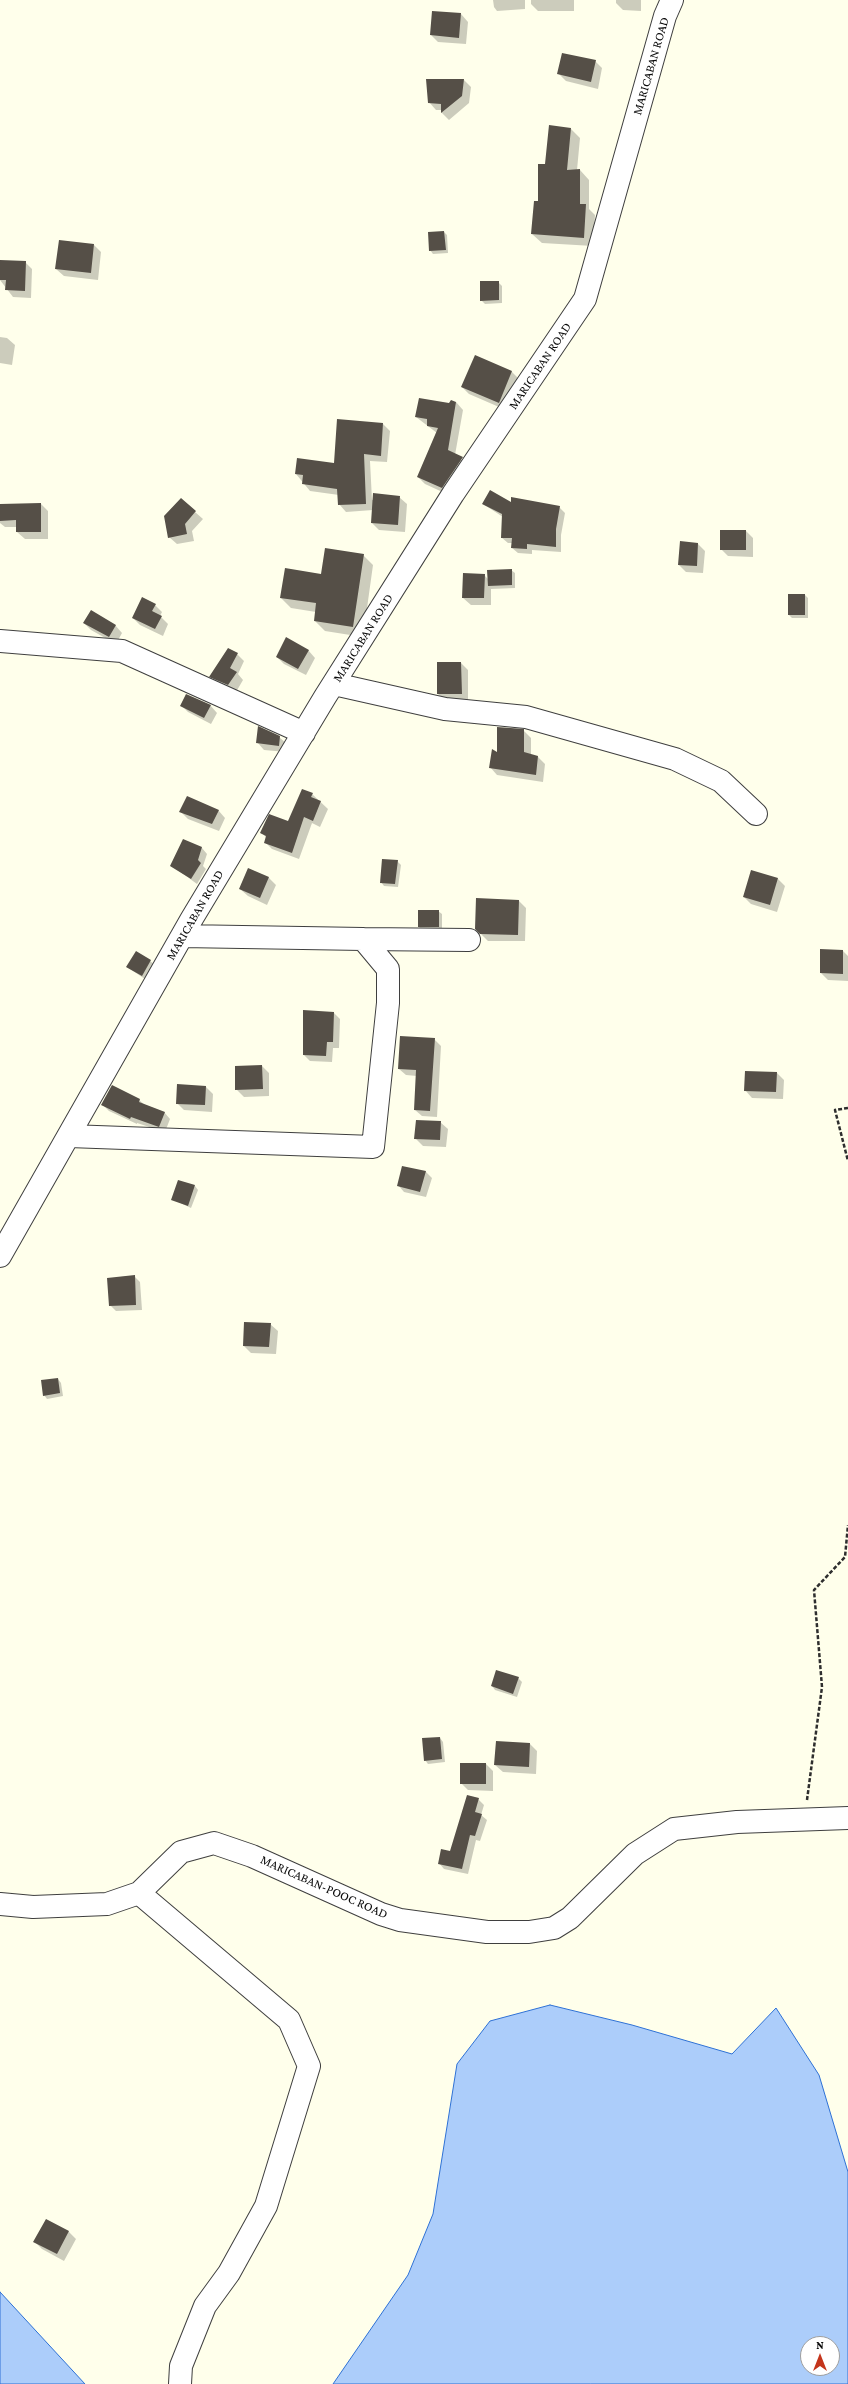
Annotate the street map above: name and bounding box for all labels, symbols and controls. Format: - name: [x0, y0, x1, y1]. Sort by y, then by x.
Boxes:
- street label: MARICABAN ROAD: [630, 15, 672, 117]
- street label: MARICABAN ROAD: [505, 320, 575, 412]
- street label: MARICABAN ROAD: [330, 591, 396, 685]
- street label: MARICABAN ROAD: [163, 867, 227, 963]
- street label: MARICABAN-POOC ROAD: [258, 1852, 390, 1922]
- north arrow: [800, 2336, 840, 2376]
- text: N: [816, 2339, 824, 2351]

